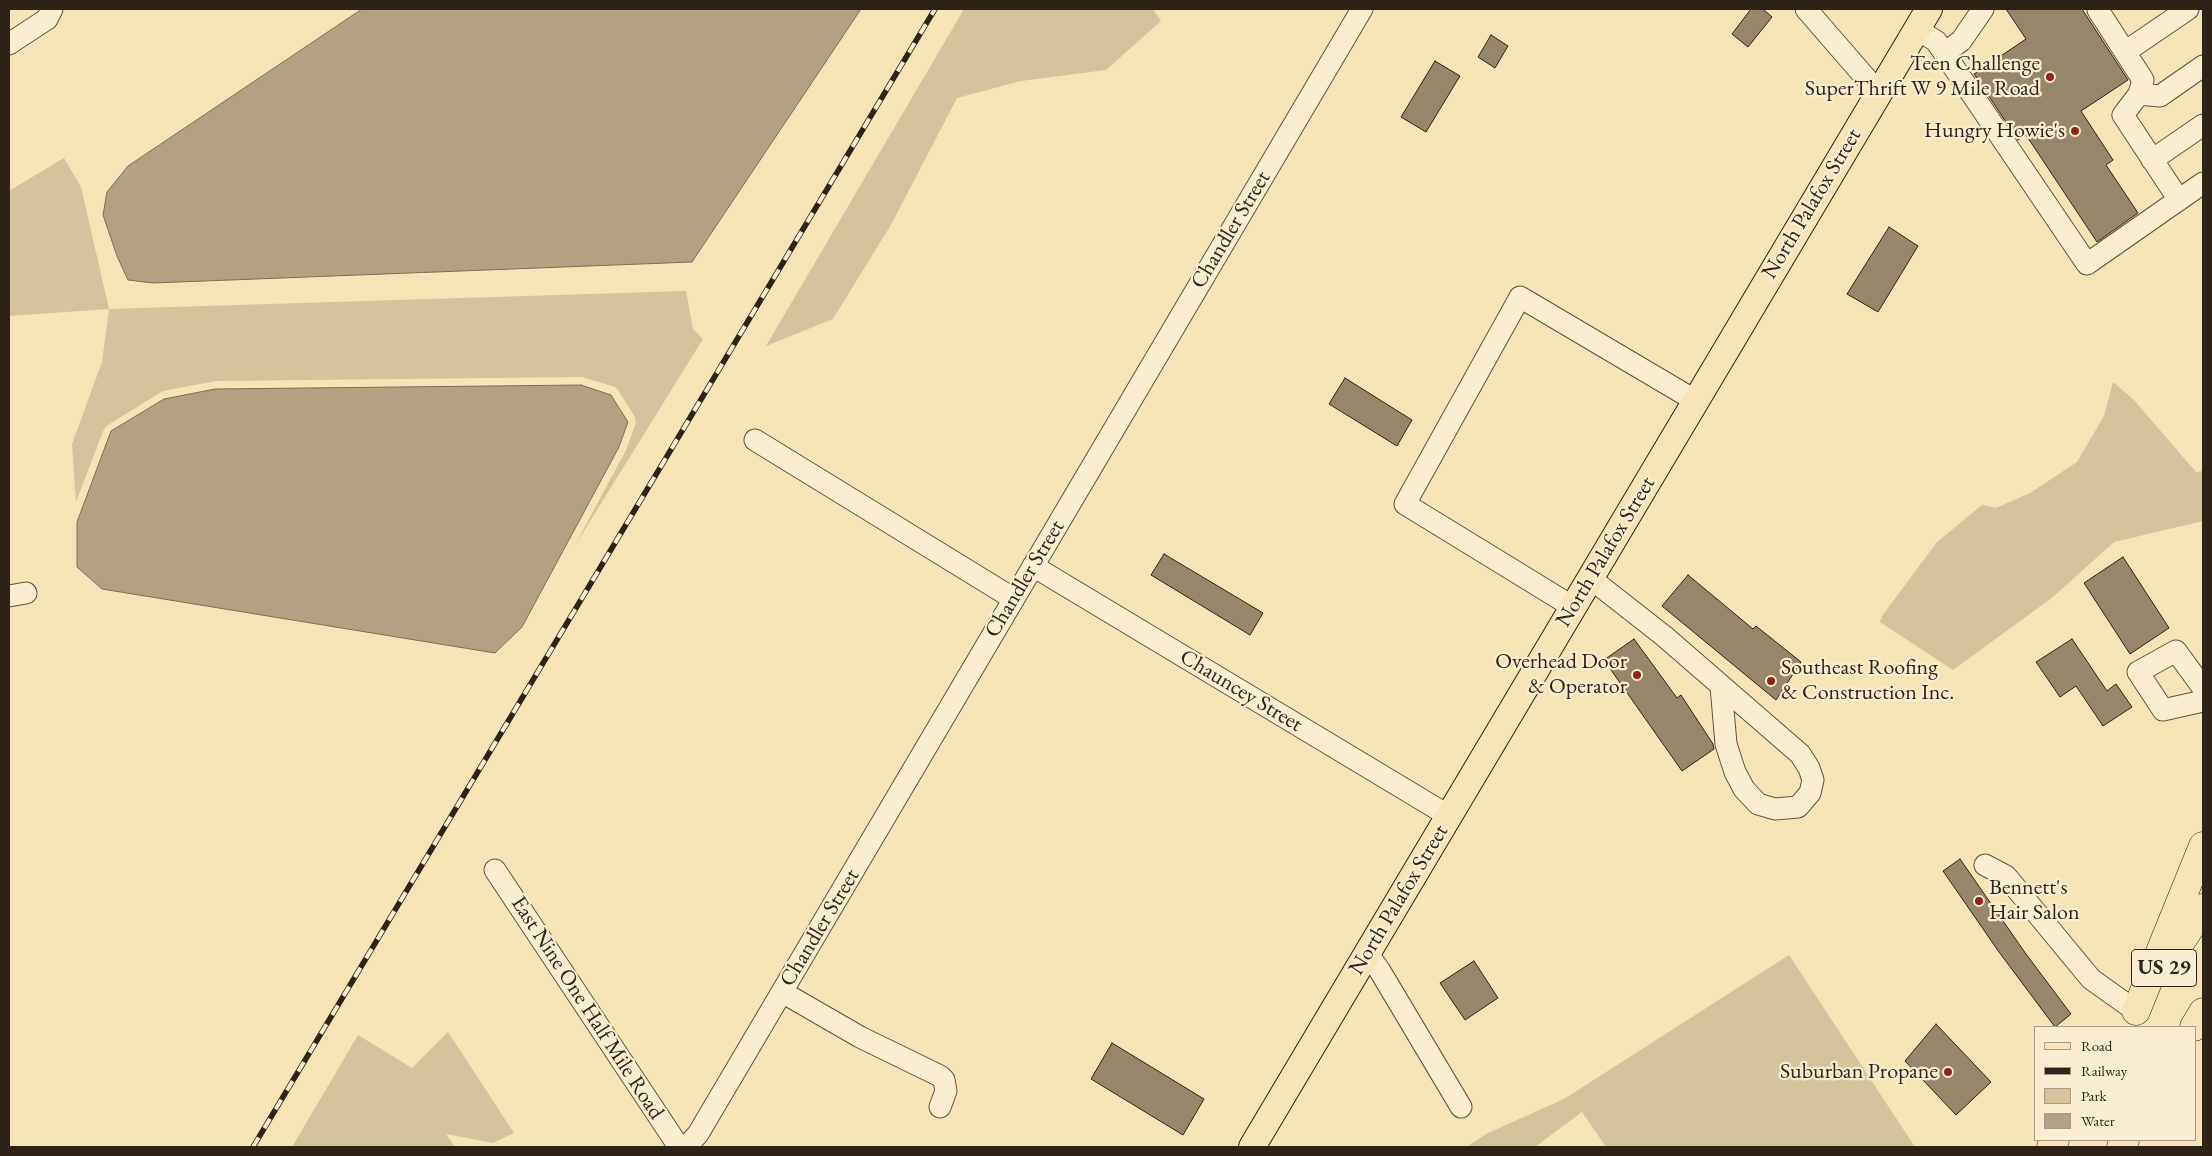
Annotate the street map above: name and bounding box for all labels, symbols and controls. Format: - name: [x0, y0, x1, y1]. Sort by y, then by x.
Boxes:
- place label: Teen Challenge SuperThrift W 9 Mile Road: [1805, 51, 2040, 102]
- marker: Teen Challenge SuperThrift W 9 Mile Road: [2044, 71, 2056, 83]
- place label: Hungry Howie's: [1924, 118, 2065, 144]
- street label: North Palafox Street: [1757, 124, 1867, 284]
- marker: Hungry Howie's: [2069, 125, 2081, 137]
- street label: Chandler Street: [1186, 166, 1276, 294]
- street label: North Palafox Street: [1551, 472, 1661, 632]
- street label: Chandler Street: [980, 515, 1070, 643]
- street label: Chauncey Street: [1175, 644, 1307, 738]
- place label: Overhead Door & Operator: [1495, 649, 1627, 700]
- place label: Southeast Roofing & Construction Inc.: [1781, 655, 1954, 706]
- marker: Overhead Door & Operator: [1631, 669, 1643, 681]
- marker: Southeast Roofing & Construction Inc.: [1765, 675, 1777, 687]
- street label: North Palafox Street: [1344, 820, 1454, 980]
- street label: Chandler Street: [775, 864, 865, 992]
- place label: Bennett's Hair Salon: [1989, 875, 2080, 926]
- street label: East Nine One Half Mile Road: [505, 892, 669, 1124]
- marker: Bennett's Hair Salon: [1973, 895, 1985, 907]
- road number: US 29: [2132, 950, 2196, 986]
- legend: [2034, 1026, 2197, 1141]
- text: Road: [2081, 1036, 2112, 1055]
- place label: Suburban Propane: [1780, 1059, 1938, 1085]
- text: Railway: [2081, 1061, 2127, 1080]
- marker: Suburban Propane: [1942, 1066, 1954, 1078]
- text: Park: [2081, 1086, 2107, 1105]
- text: Water: [2081, 1111, 2115, 1130]

